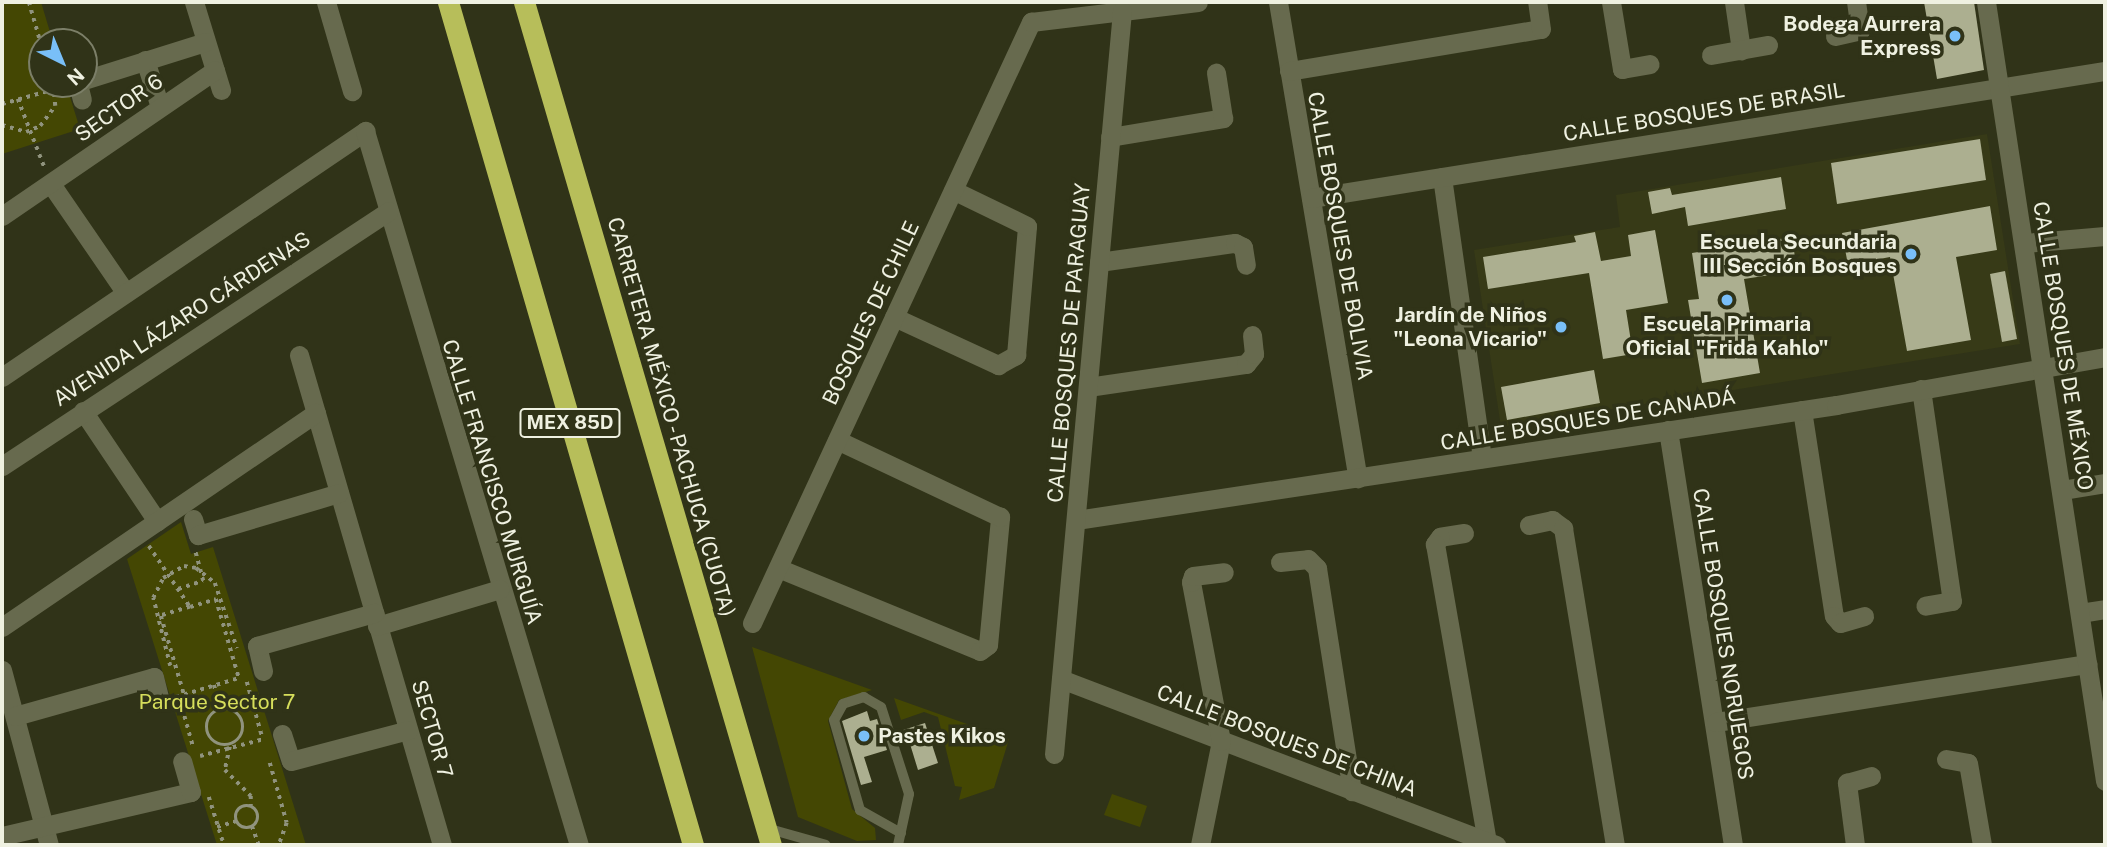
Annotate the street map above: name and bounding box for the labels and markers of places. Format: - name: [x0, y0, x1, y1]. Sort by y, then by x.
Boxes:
- place label: Bodega Aurrera Express: [1783, 11, 1941, 61]
- marker: Bodega Aurrera Express: [1947, 28, 1963, 44]
- place label: Escuela Secundaria III Sección Bosques: [1699, 229, 1897, 279]
- marker: Escuela Secundaria III Sección Bosques: [1903, 246, 1919, 262]
- marker: Escuela Primaria Oficial "Frida Kahlo": [1719, 292, 1735, 308]
- place label: Jardín de Niños "Leona Vicario": [1393, 302, 1547, 352]
- place label: Escuela Primaria Oficial "Frida Kahlo": [1625, 311, 1829, 361]
- marker: Jardín de Niños "Leona Vicario": [1553, 319, 1569, 335]
- place label: Pastes Kikos: [878, 723, 1006, 749]
- marker: Pastes Kikos: [856, 728, 872, 744]

